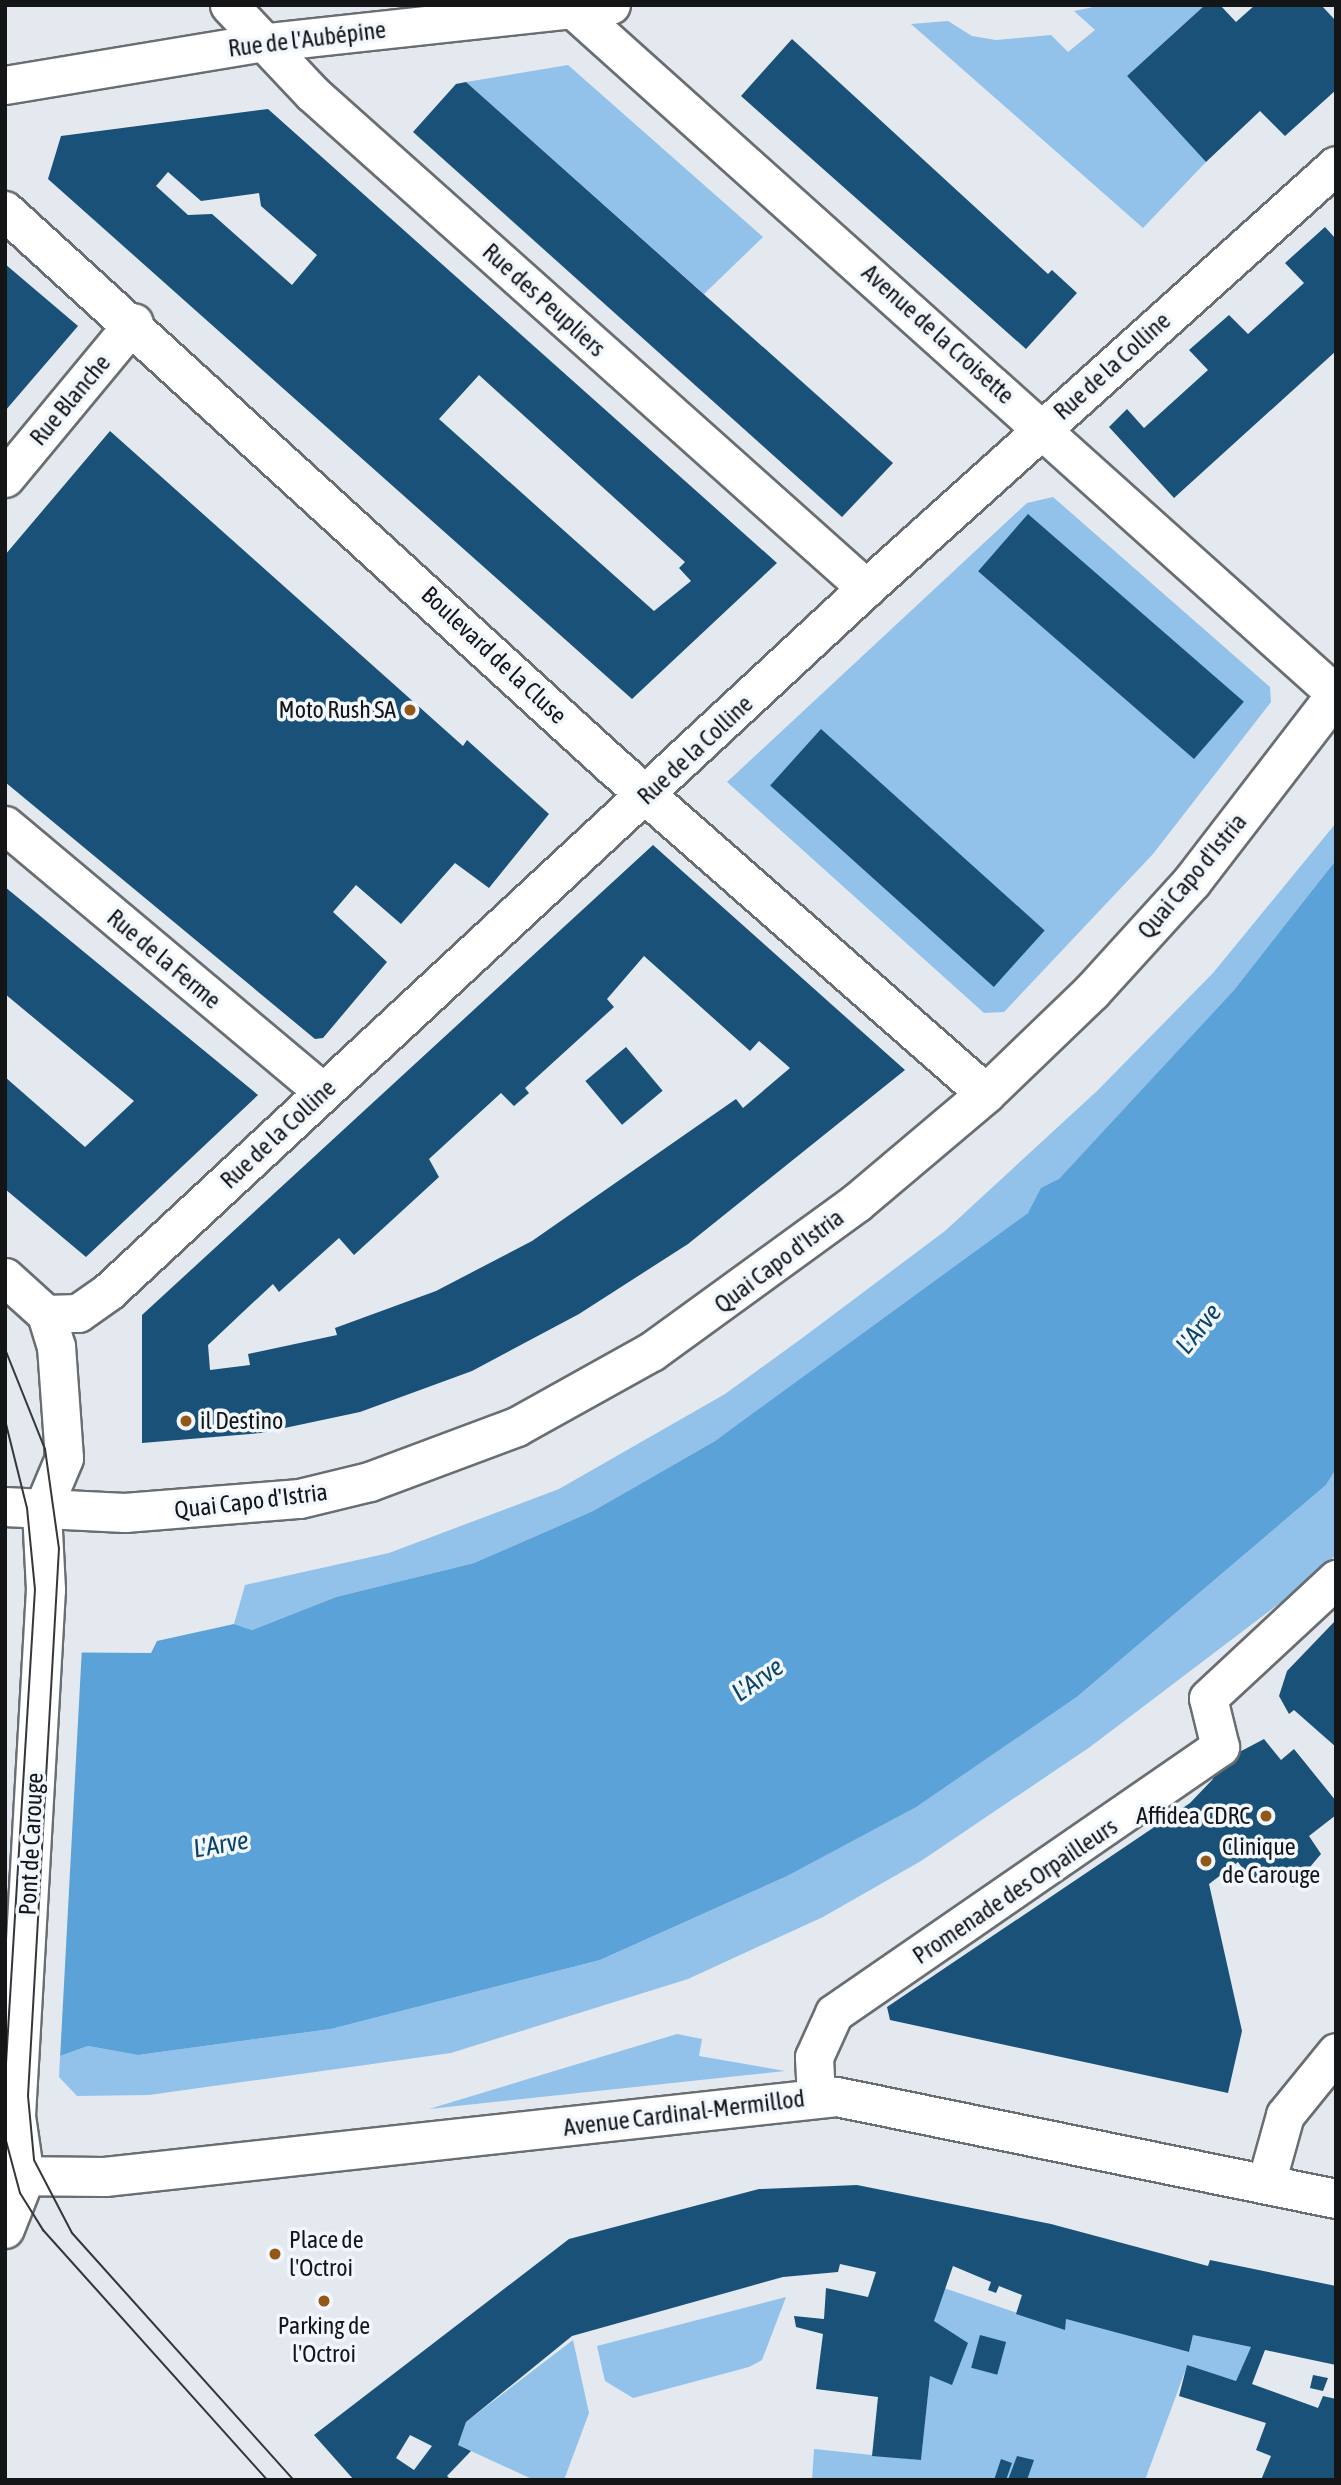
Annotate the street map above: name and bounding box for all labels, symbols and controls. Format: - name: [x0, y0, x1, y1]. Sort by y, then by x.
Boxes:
- street label: Rue de l'Aubépine: [226, 15, 388, 63]
- street label: Rue des Peupliers: [477, 237, 611, 363]
- street label: Avenue de la Croisette: [856, 258, 1020, 410]
- street label: Rue de la Colline: [1048, 306, 1176, 426]
- street label: Rue Blanche: [24, 349, 116, 451]
- street label: Boulevard de la Cluse: [415, 580, 573, 730]
- street label: Rue de la Colline: [631, 689, 759, 811]
- place label: Moto Rush SA: [279, 696, 396, 724]
- marker: Moto Rush SA: [402, 702, 418, 718]
- street label: Quai Capo d'Istria: [1131, 808, 1253, 944]
- street label: Rue de la Ferme: [101, 903, 227, 1015]
- street label: Rue de la Colline: [214, 1073, 342, 1195]
- street label: Quai Capo d'Istria: [709, 1203, 849, 1319]
- water label: L'Arve: [1169, 1298, 1229, 1360]
- place label: il Destino: [200, 1407, 283, 1435]
- marker: il Destino: [178, 1413, 194, 1429]
- street label: Quai Capo d'Istria: [173, 1477, 329, 1525]
- water label: L'Arve: [726, 1651, 790, 1709]
- street label: Pont de Carouge: [13, 1772, 49, 1916]
- place label: Affidea CDRC: [1136, 1802, 1250, 1830]
- marker: Affidea CDRC: [1256, 1806, 1276, 1826]
- street label: Promenade des Orpailleurs: [907, 1812, 1123, 1970]
- water label: L'Arve: [191, 1825, 251, 1865]
- place label: Clinique de Carouge: [1222, 1833, 1320, 1889]
- marker: Clinique de Carouge: [1196, 1851, 1216, 1871]
- street label: Avenue Cardinal-Mermillod: [562, 2084, 806, 2142]
- place label: Place de l'Octroi: [289, 2226, 364, 2282]
- marker: Place de l'Octroi: [267, 2246, 283, 2262]
- marker: Parking de l'Octroi: [316, 2293, 332, 2309]
- place label: Parking de l'Octroi: [278, 2312, 370, 2368]

